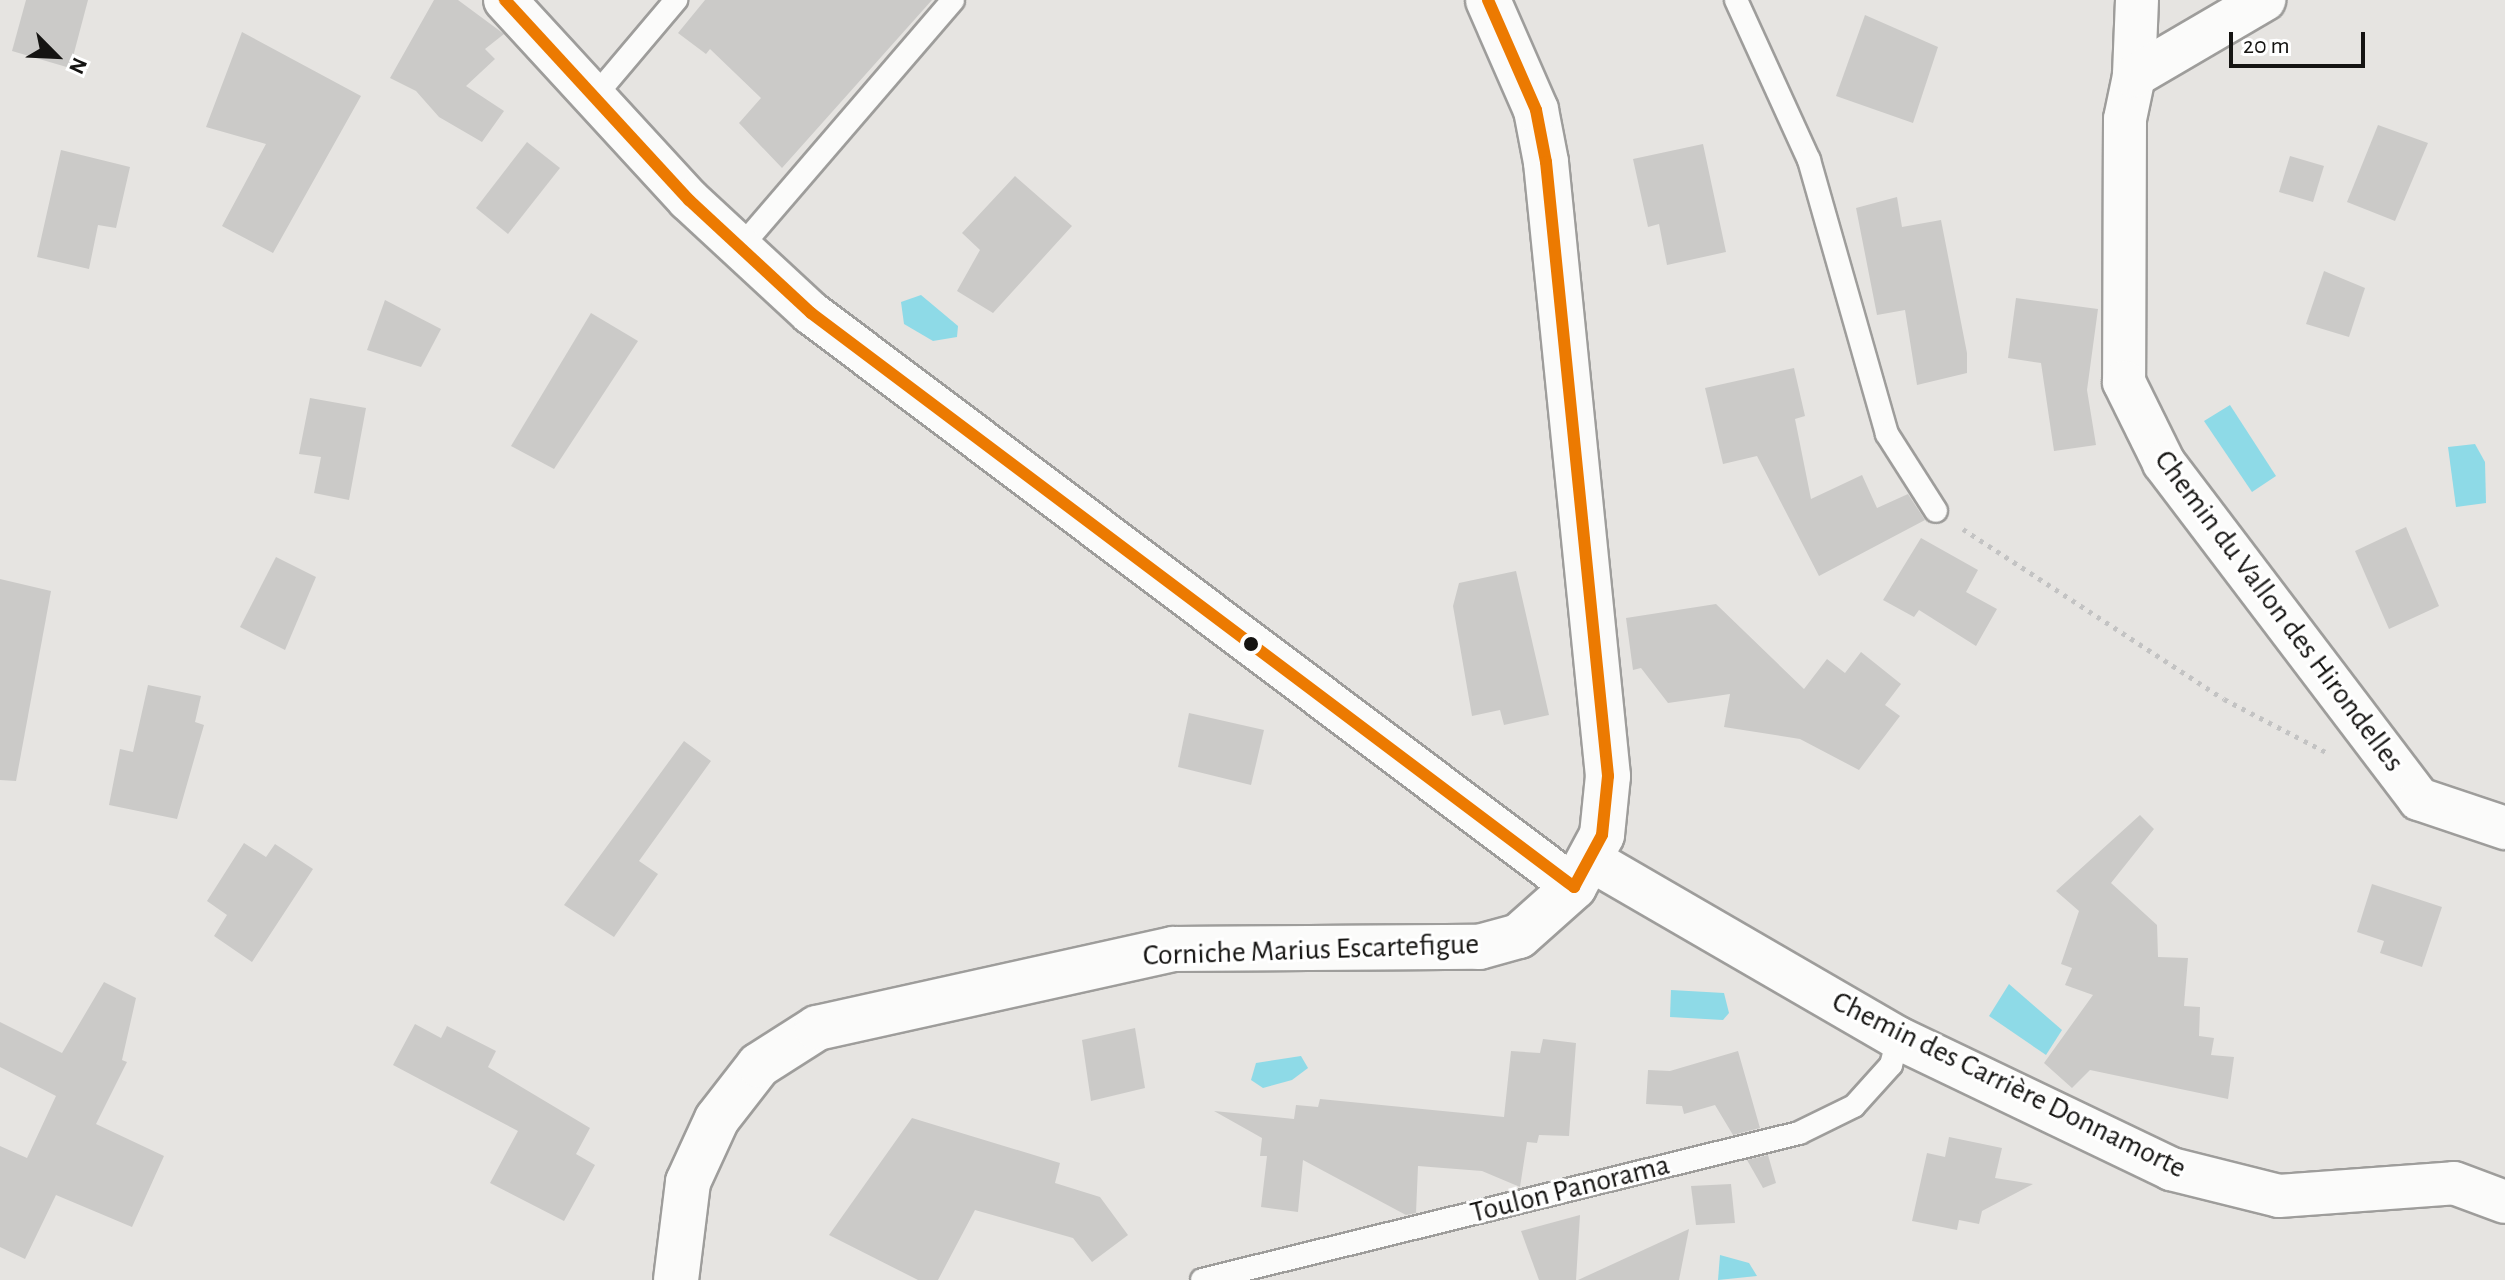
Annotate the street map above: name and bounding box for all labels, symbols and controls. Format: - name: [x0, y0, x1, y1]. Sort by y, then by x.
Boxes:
- north arrow: [16, 16, 96, 96]
- scale bar: [2233, 16, 2369, 66]
- text: 20 m: [2243, 34, 2290, 58]
- text: N: [65, 54, 91, 77]
- street label: Chemin du Vallon des Hirondelles: [2146, 443, 2412, 779]
- unlabelled marker: [1243, 636, 1259, 652]
- street label: Corniche Marius Escartefigue: [1142, 926, 1480, 974]
- street label: Chemin des Carrière Donnamorte: [1826, 983, 2192, 1187]
- street label: Toulon Panorama: [1467, 1147, 1673, 1231]

